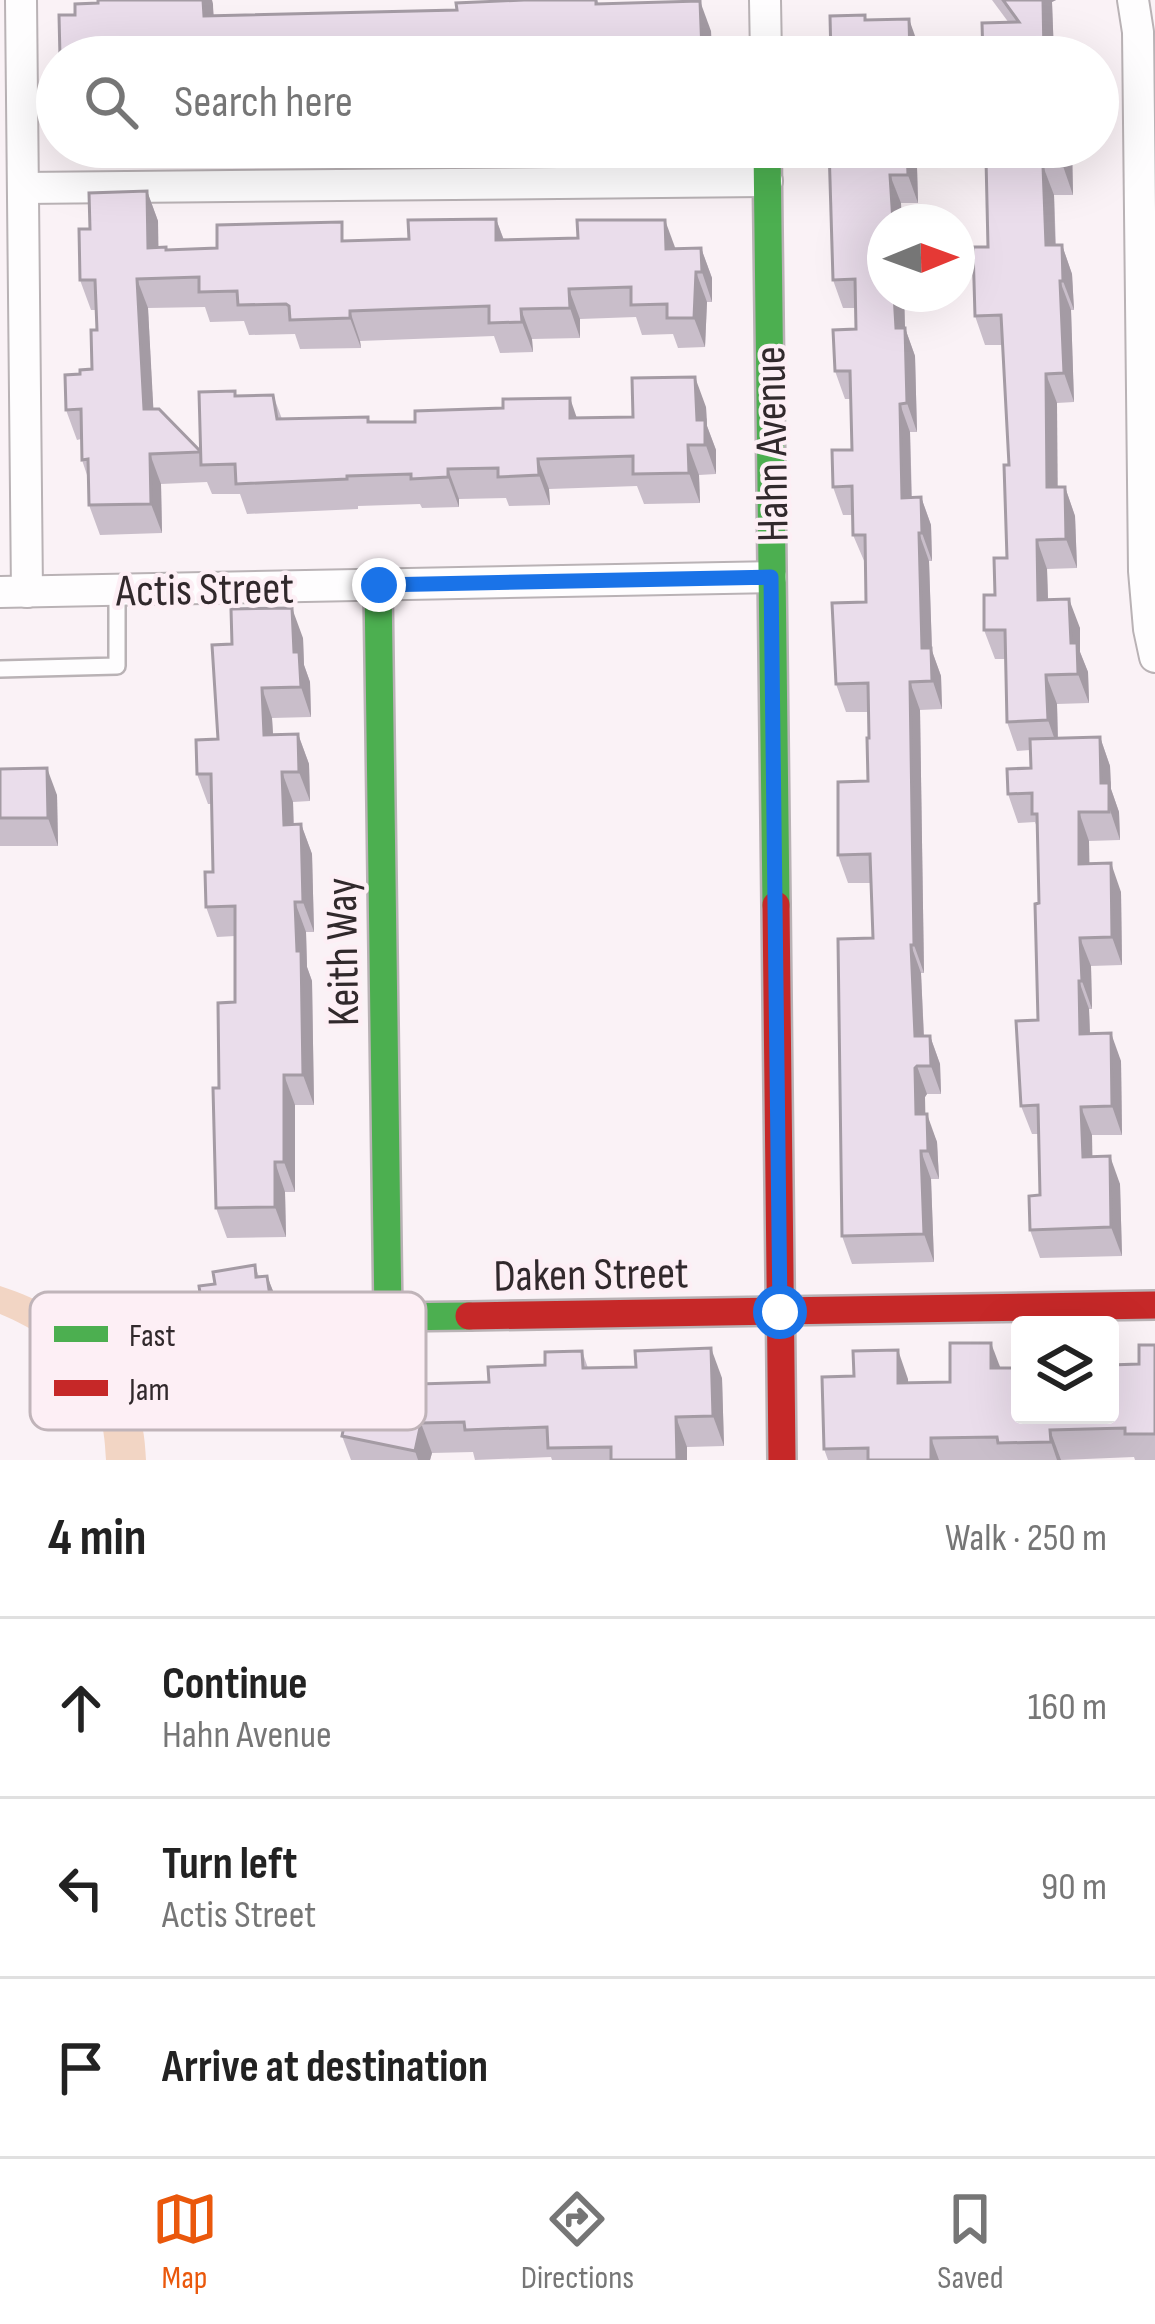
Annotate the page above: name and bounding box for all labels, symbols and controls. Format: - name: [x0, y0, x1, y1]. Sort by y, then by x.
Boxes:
- search box: [36, 36, 1119, 168]
- icon: search: [78, 69, 144, 135]
- text: Search here: [174, 75, 353, 130]
- north arrow: [867, 204, 975, 312]
- street label: Hahn Avenue: [743, 346, 802, 542]
- route end: [352, 558, 406, 612]
- street label: Actis Street: [115, 561, 295, 620]
- street label: Keith Way: [315, 877, 372, 1027]
- street label: Daken Street: [493, 1246, 689, 1305]
- route start: [753, 1285, 807, 1339]
- legend: [30, 1292, 426, 1430]
- text: Fast: [129, 1316, 176, 1356]
- map controls: [1011, 1316, 1119, 1424]
- button: layers: [1011, 1316, 1119, 1424]
- text: Jam: [128, 1370, 170, 1410]
- text: 4 min: [48, 1508, 147, 1569]
- text: Walk · 250 m: [945, 1515, 1107, 1562]
- text: Continue: [162, 1657, 308, 1712]
- icon: ahead: [48, 1675, 114, 1741]
- text: 160 m: [1028, 1684, 1107, 1731]
- text: Hahn Avenue: [162, 1712, 332, 1759]
- text: Turn left: [162, 1837, 297, 1892]
- icon: left: [48, 1855, 114, 1921]
- text: 90 m: [1041, 1864, 1107, 1911]
- text: Actis Street: [162, 1892, 316, 1939]
- icon: arrive: [48, 2035, 114, 2101]
- text: Arrive at destination: [162, 2040, 488, 2095]
- tab: Map: [152, 2186, 218, 2298]
- tab: Directions: [521, 2186, 634, 2298]
- tab: Saved: [937, 2186, 1003, 2298]

